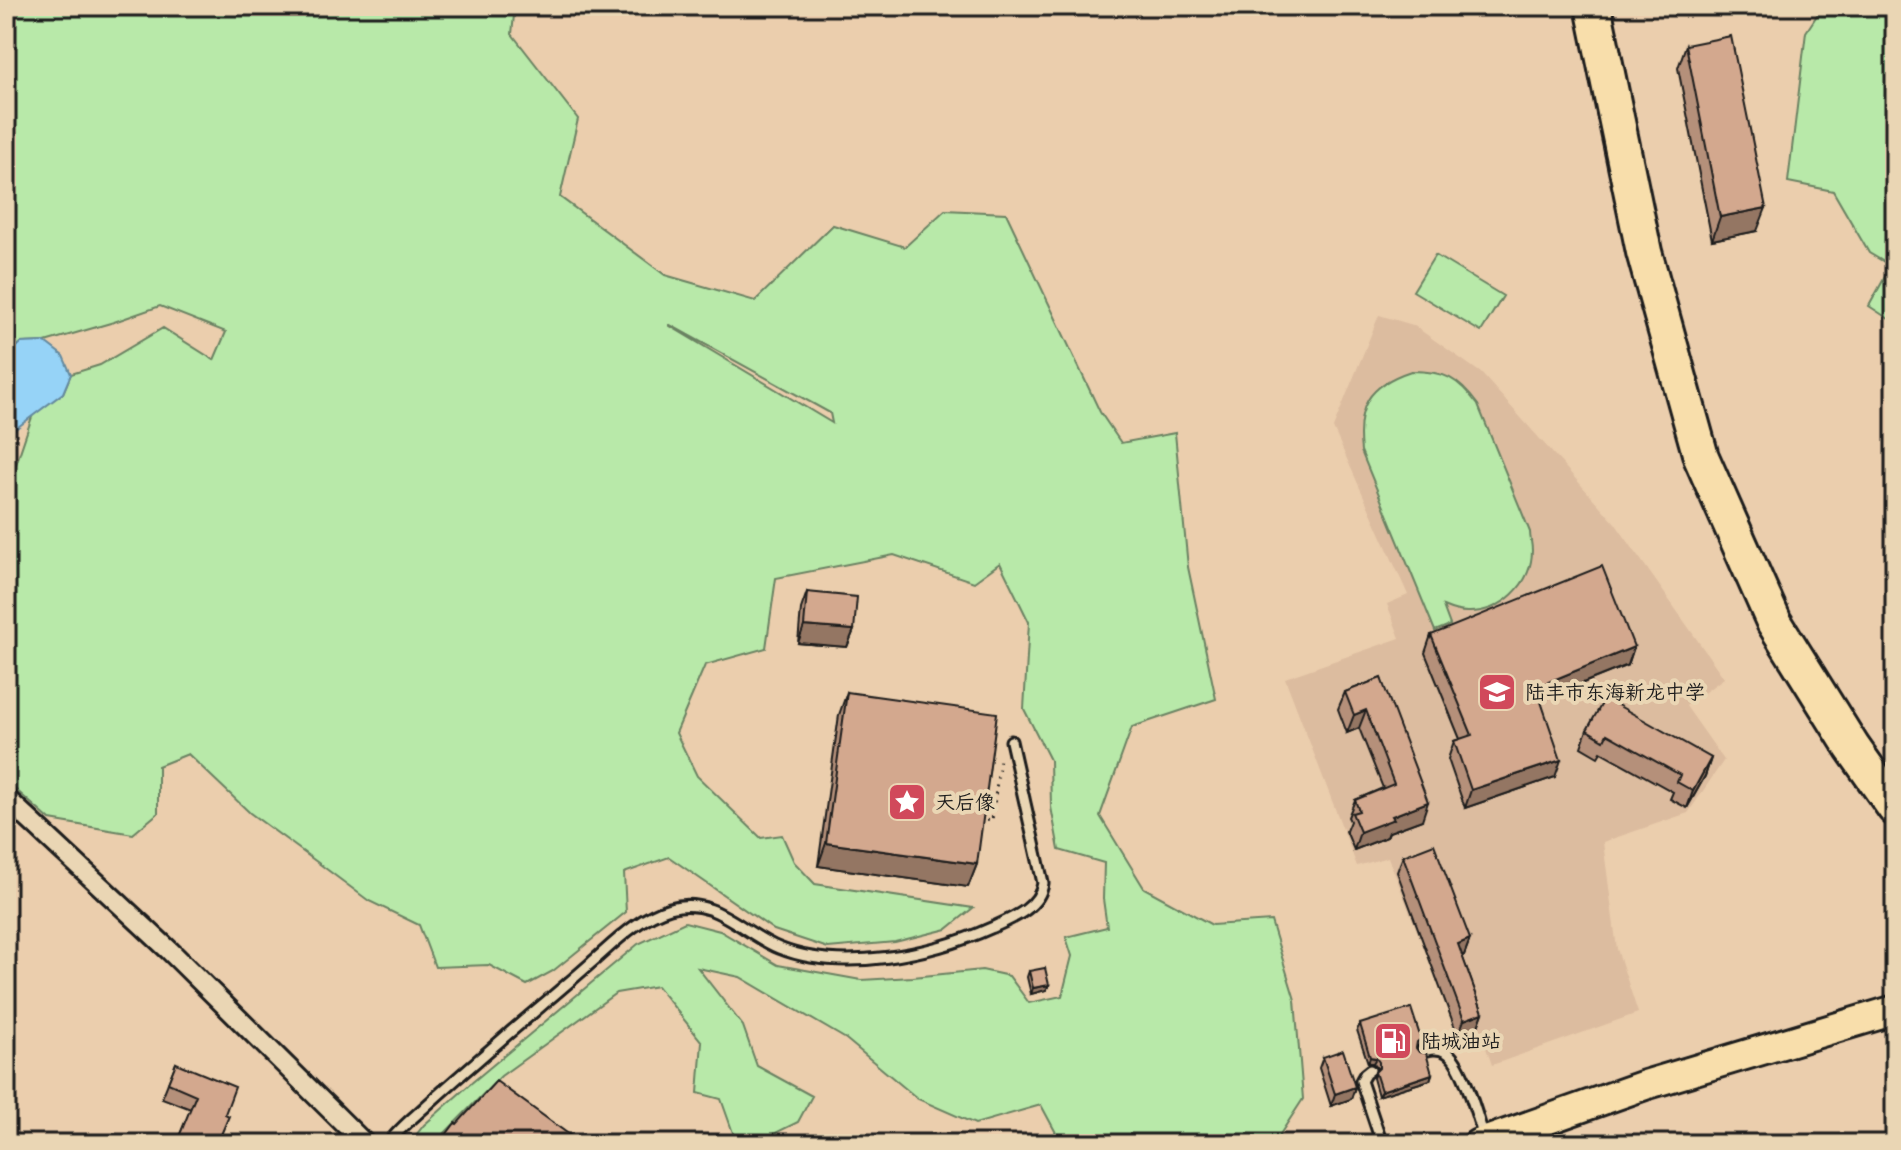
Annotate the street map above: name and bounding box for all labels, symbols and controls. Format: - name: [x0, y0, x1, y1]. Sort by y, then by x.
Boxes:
- school or university icon: 陆丰市东海新龙中学: [1476, 671, 1518, 713]
- place label: 陆丰市东海新龙中学: [1525, 680, 1705, 705]
- place icon: 天后像: [886, 781, 928, 823]
- place label: 天后像: [935, 790, 995, 815]
- fuel station icon: 陆城油站: [1372, 1020, 1414, 1062]
- place label: 陆城油站: [1421, 1029, 1501, 1054]

